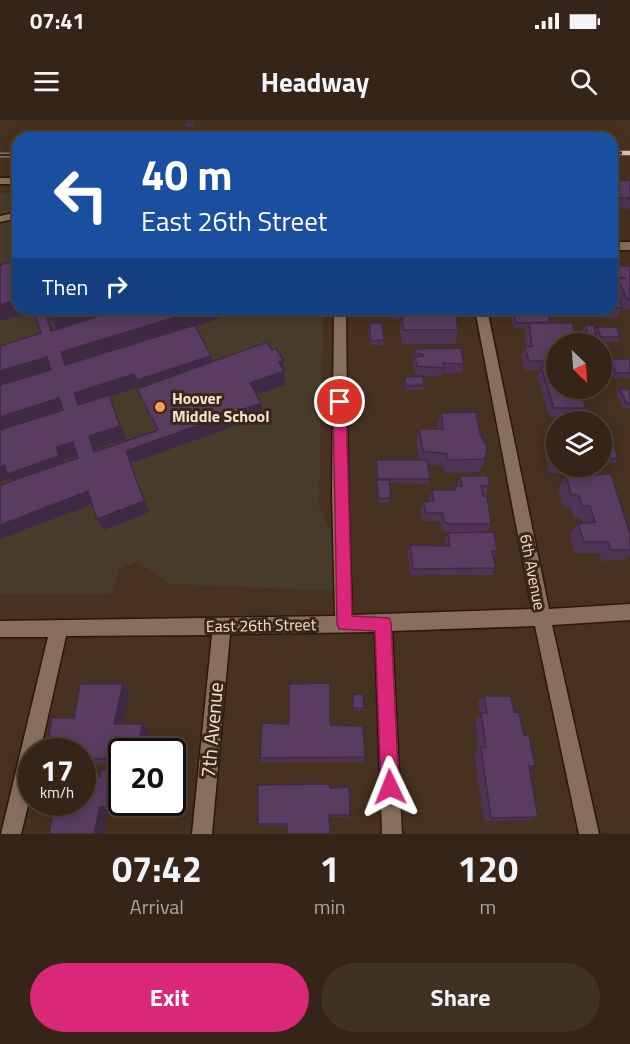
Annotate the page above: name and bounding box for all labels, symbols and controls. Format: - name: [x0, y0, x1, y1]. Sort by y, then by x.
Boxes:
- text: 07:41: [30, 4, 85, 38]
- text: Headway: [261, 61, 369, 102]
- icon: menu: [30, 65, 63, 98]
- icon: search: [567, 65, 600, 98]
- text: 40 m: [141, 142, 233, 206]
- icon: left: [42, 156, 120, 234]
- text: East 26th Street: [141, 200, 327, 241]
- text: Then: [42, 270, 88, 304]
- icon: right: [100, 270, 133, 303]
- north arrow: [546, 333, 612, 399]
- map controls: [546, 333, 612, 477]
- pin: [314, 376, 365, 427]
- icon: arrive: [323, 385, 356, 418]
- place label: Hoover Middle School: [172, 386, 269, 428]
- marker: Hoover Middle School: [153, 400, 167, 414]
- button: layers: [546, 411, 612, 477]
- street label: 6th Avenue: [514, 532, 552, 612]
- street label: East 26th Street: [206, 612, 317, 638]
- street label: 7th Avenue: [192, 681, 231, 779]
- speed limit sign: 20: [108, 738, 186, 816]
- text: 17: [40, 747, 74, 793]
- position arrow: [358, 755, 422, 819]
- text: km/h: [40, 781, 74, 804]
- text: 07:42: [112, 841, 202, 896]
- text: 1: [320, 841, 340, 896]
- text: 120: [458, 841, 518, 896]
- text: Arrival: [130, 891, 184, 922]
- text: min: [314, 891, 346, 922]
- text: m: [479, 891, 496, 922]
- button: Exit: [30, 963, 309, 1032]
- button: Share: [321, 963, 600, 1032]

